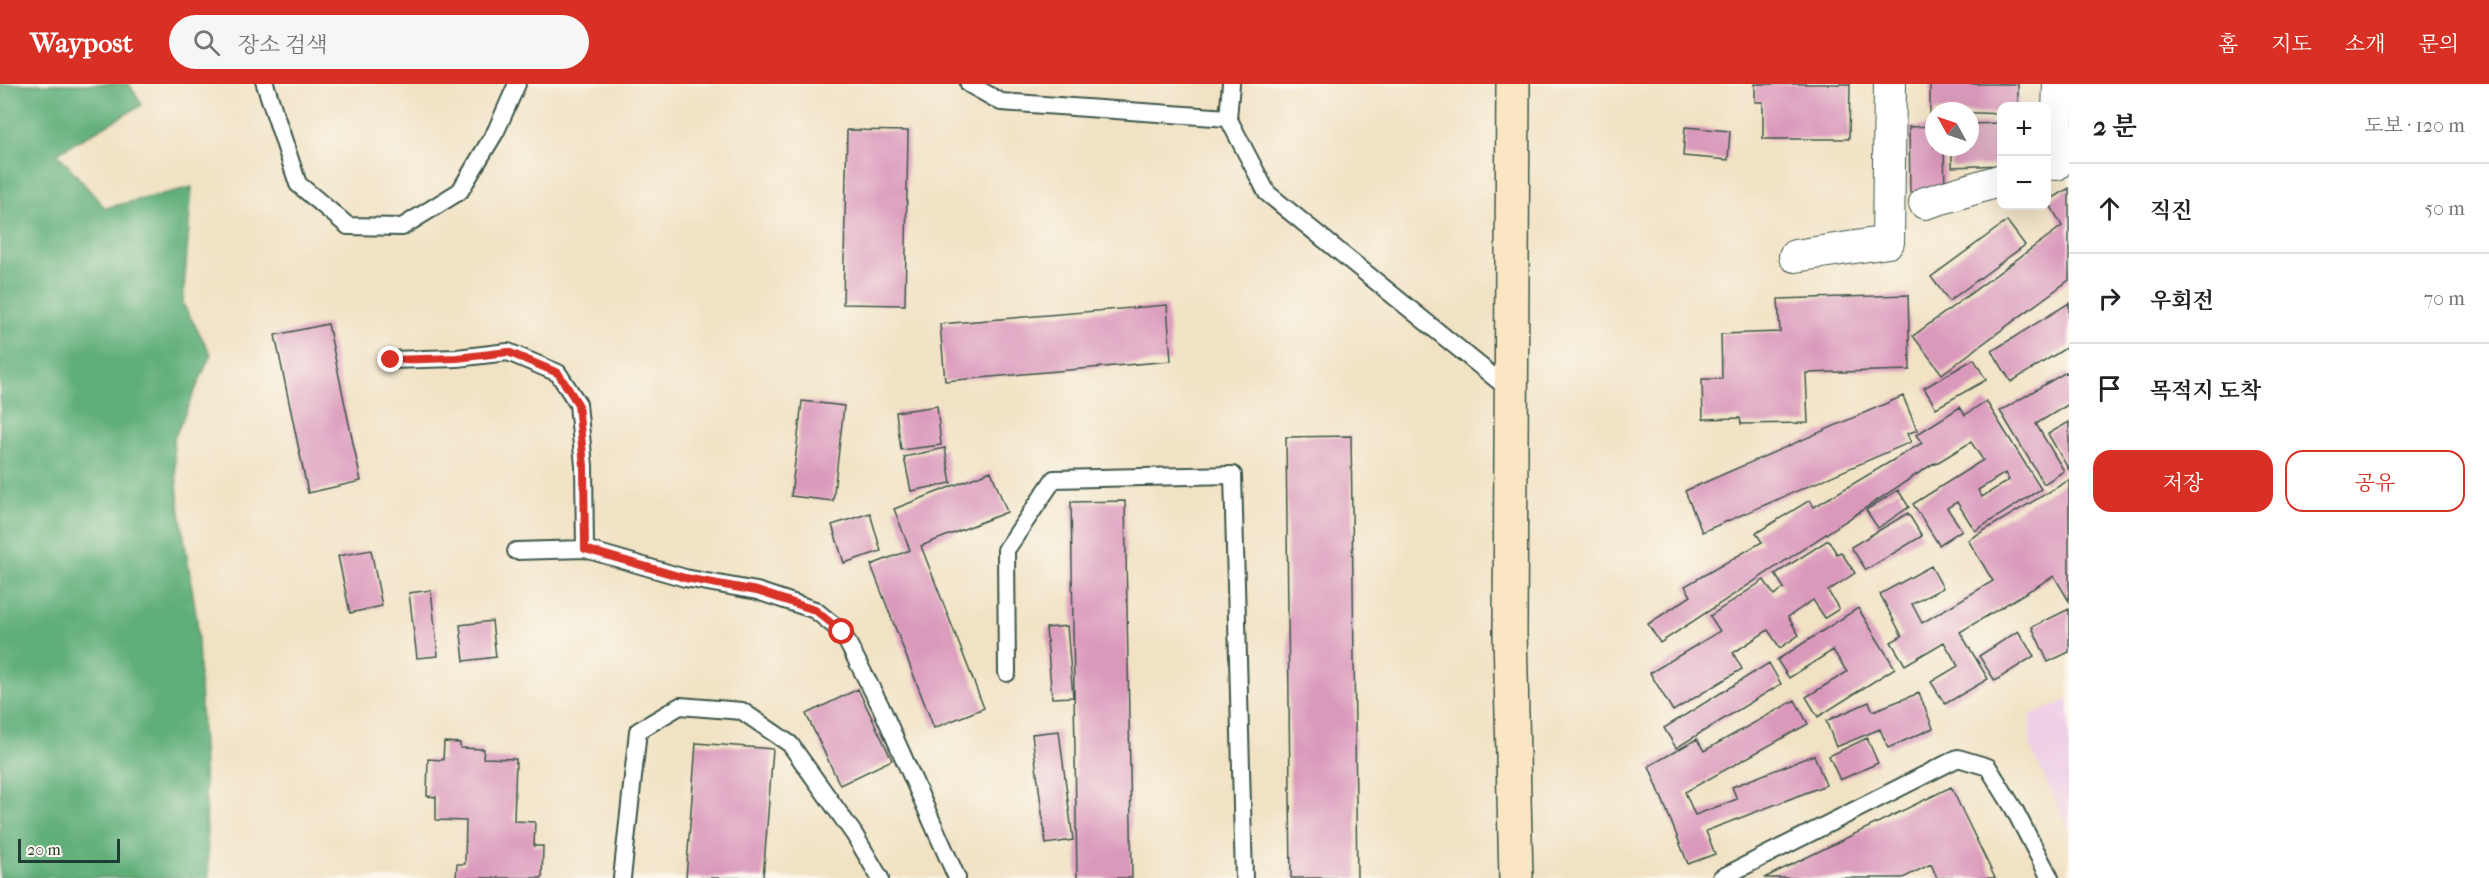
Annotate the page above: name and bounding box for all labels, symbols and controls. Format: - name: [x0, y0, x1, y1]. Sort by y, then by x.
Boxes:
- search box: [169, 15, 589, 69]
- text: Waypost: [30, 26, 133, 59]
- icon: search: [190, 26, 223, 59]
- text: 장소 검색: [238, 32, 327, 58]
- text: 홈: [2218, 32, 2238, 56]
- text: 지도: [2271, 32, 2312, 56]
- text: 소개: [2345, 32, 2385, 56]
- text: 문의: [2418, 32, 2459, 56]
- north arrow: [1925, 102, 1979, 156]
- map controls: [1997, 102, 2051, 210]
- button: +: [1997, 102, 2051, 156]
- text: 2 분: [2093, 111, 2137, 142]
- text: 도보 · 120 m: [2364, 114, 2465, 137]
- button: −: [1997, 156, 2051, 210]
- icon: ahead: [2093, 192, 2126, 225]
- text: 50 m: [2424, 197, 2465, 220]
- text: 직진: [2150, 198, 2193, 224]
- icon: right: [2093, 282, 2126, 315]
- text: 70 m: [2423, 287, 2465, 310]
- text: 우회전: [2150, 288, 2214, 314]
- route end: [377, 346, 403, 372]
- icon: arrive: [2093, 372, 2126, 405]
- text: 목적지 도착: [2150, 378, 2261, 404]
- button: 저장: [2093, 450, 2273, 512]
- button: 공유: [2285, 450, 2465, 512]
- route start: [828, 618, 854, 644]
- scale bar: [18, 836, 120, 864]
- text: 20 m: [27, 840, 61, 859]

